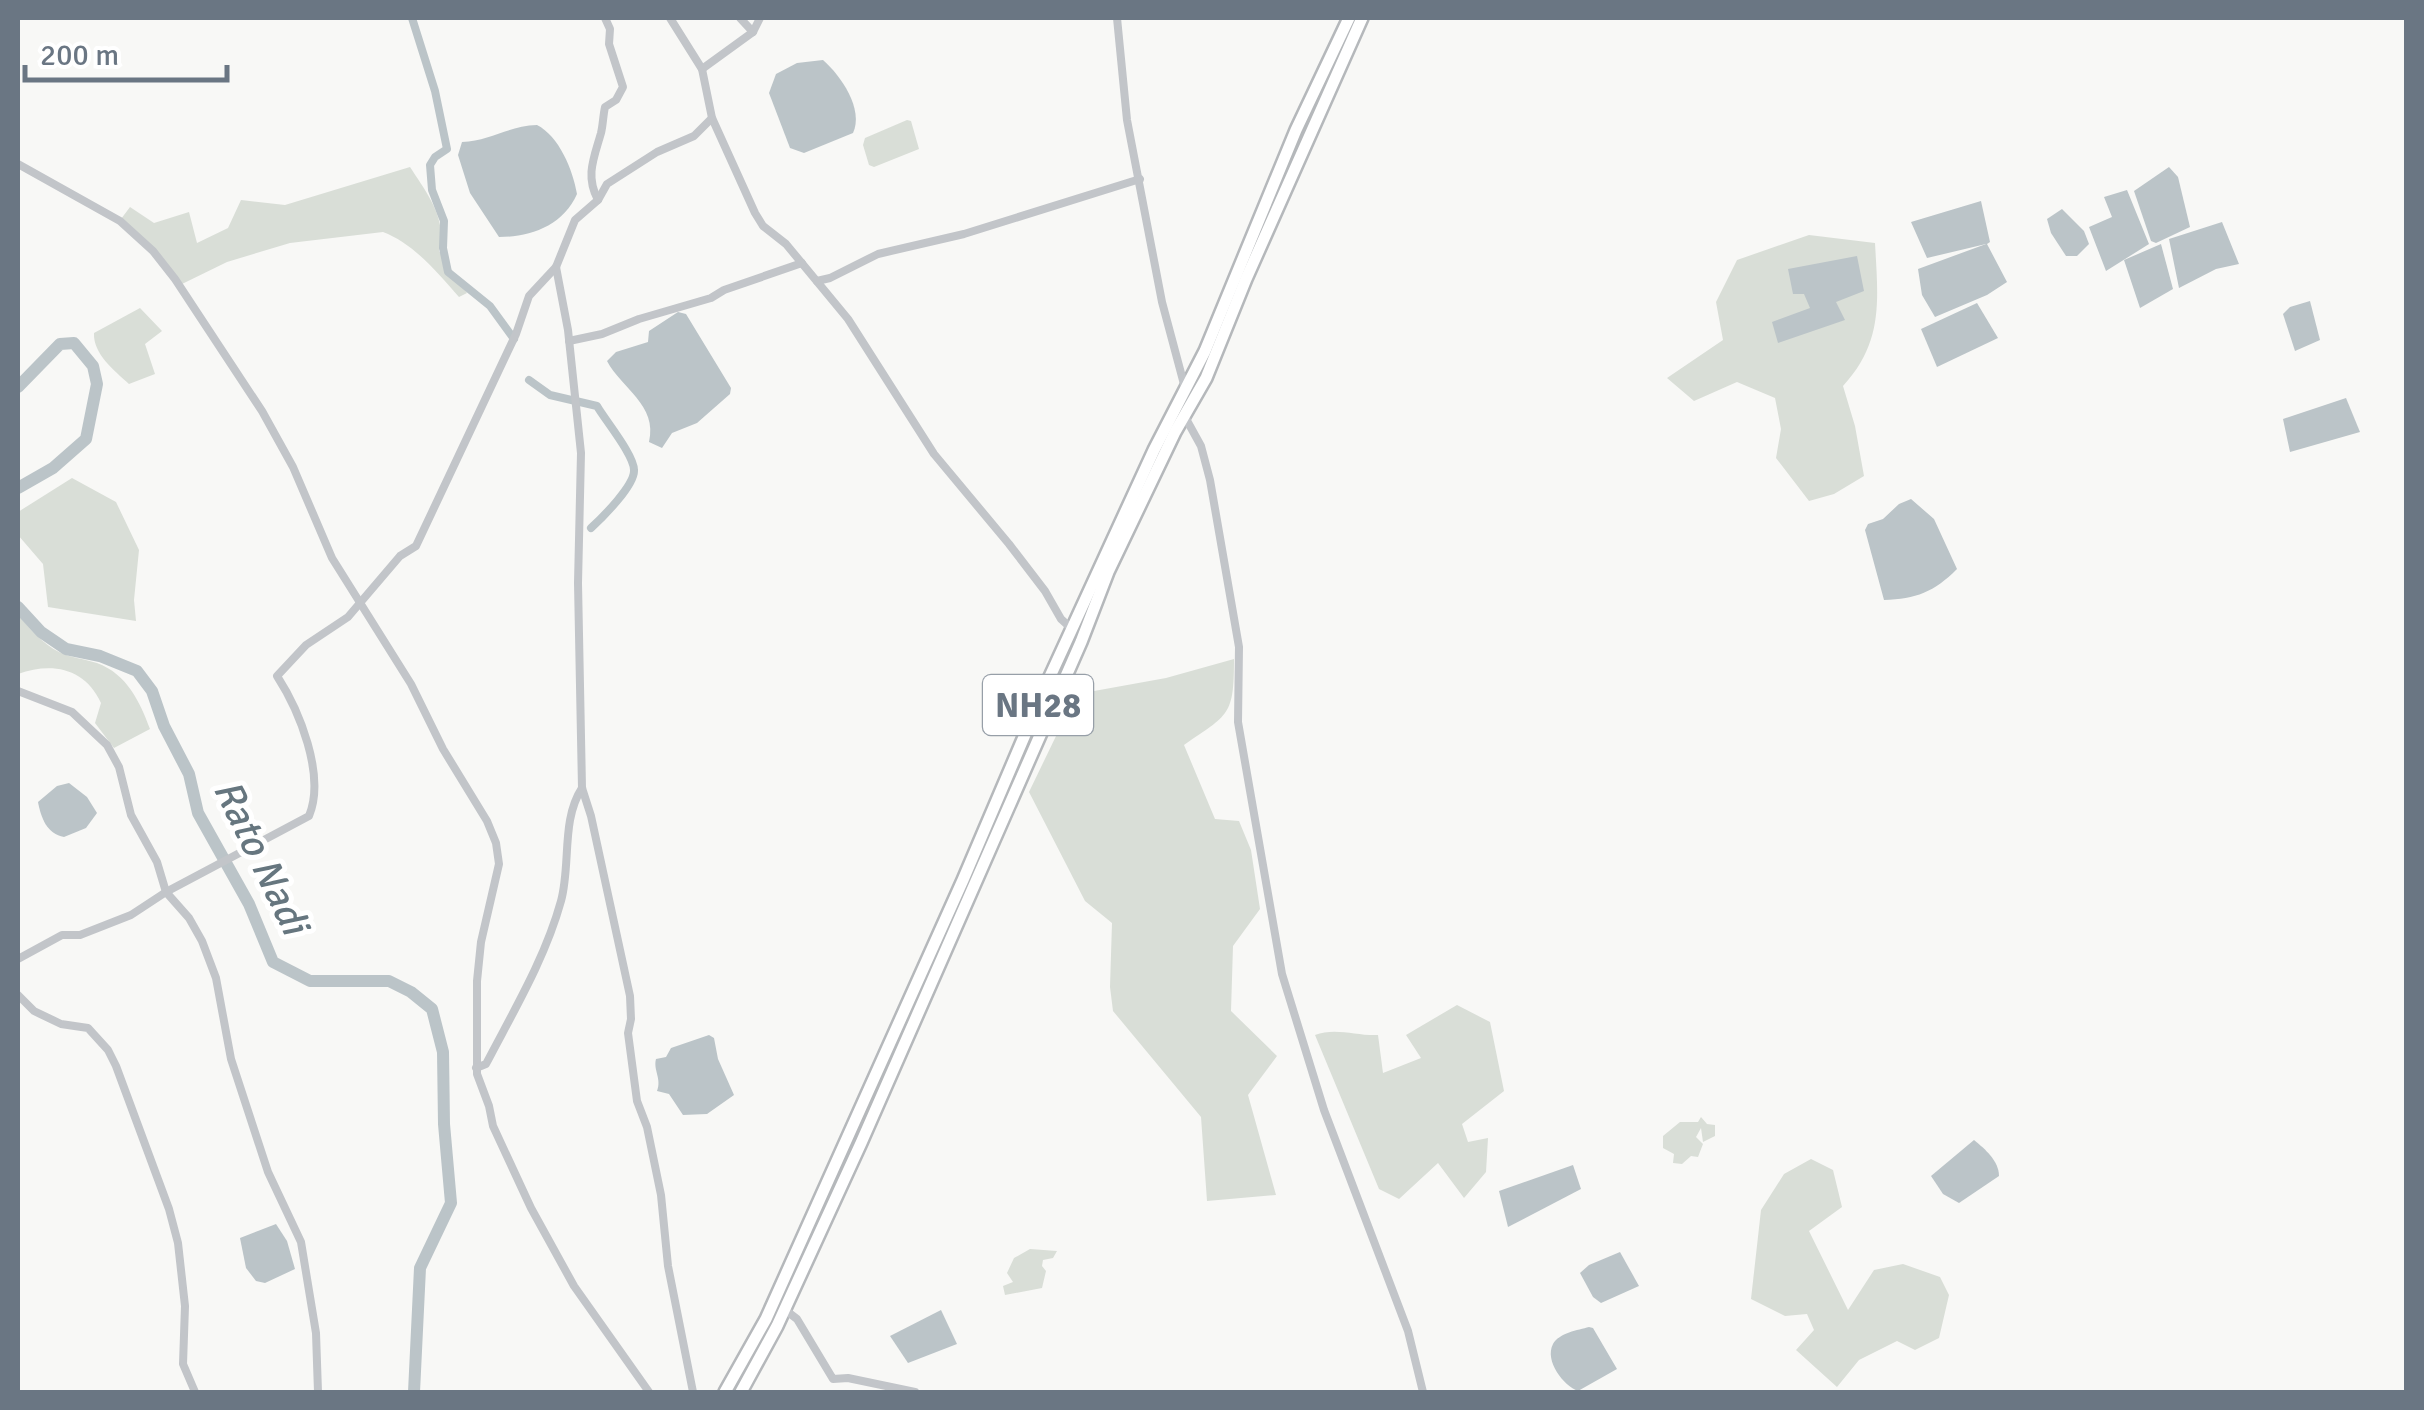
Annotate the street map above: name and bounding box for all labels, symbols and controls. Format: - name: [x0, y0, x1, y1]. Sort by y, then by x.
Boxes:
- scale bar: [25, 20, 228, 82]
- text: 200 m: [40, 37, 119, 74]
- road number: NH28: [983, 675, 1093, 735]
- water label: Rato Nadi: [202, 771, 321, 945]

